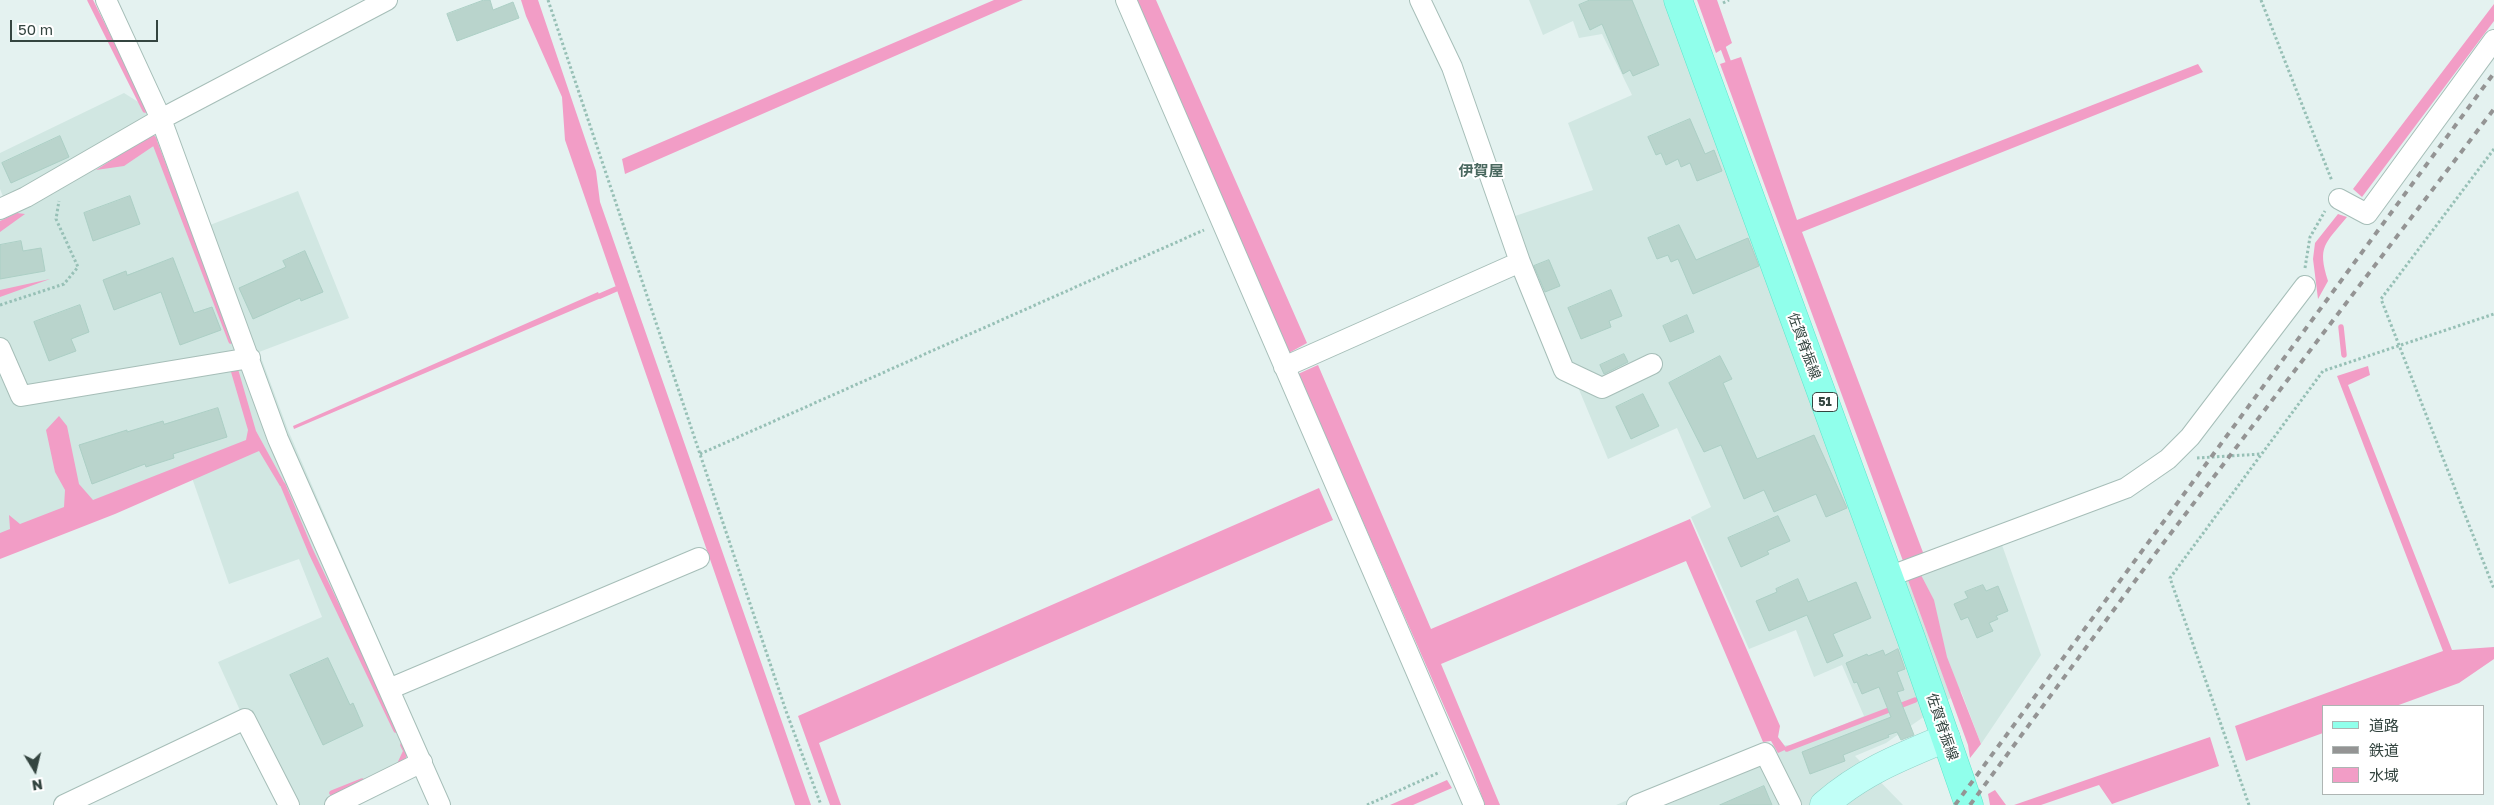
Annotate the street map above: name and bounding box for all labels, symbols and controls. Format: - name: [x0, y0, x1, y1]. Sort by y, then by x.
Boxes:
- scale bar: [12, 10, 160, 42]
- text: 50 m: [18, 20, 53, 38]
- district label: 伊賀屋: [1459, 162, 1503, 180]
- street label: 佐賀脊振線: [1784, 310, 1824, 382]
- road number: 51: [1812, 392, 1838, 412]
- street label: 佐賀脊振線: [1923, 691, 1961, 763]
- legend: [2322, 705, 2484, 795]
- text: 道路: [2369, 716, 2399, 734]
- text: 鉄道: [2369, 741, 2399, 759]
- north arrow: [10, 745, 60, 795]
- text: 水域: [2369, 766, 2399, 784]
- text: N: [31, 776, 44, 795]

